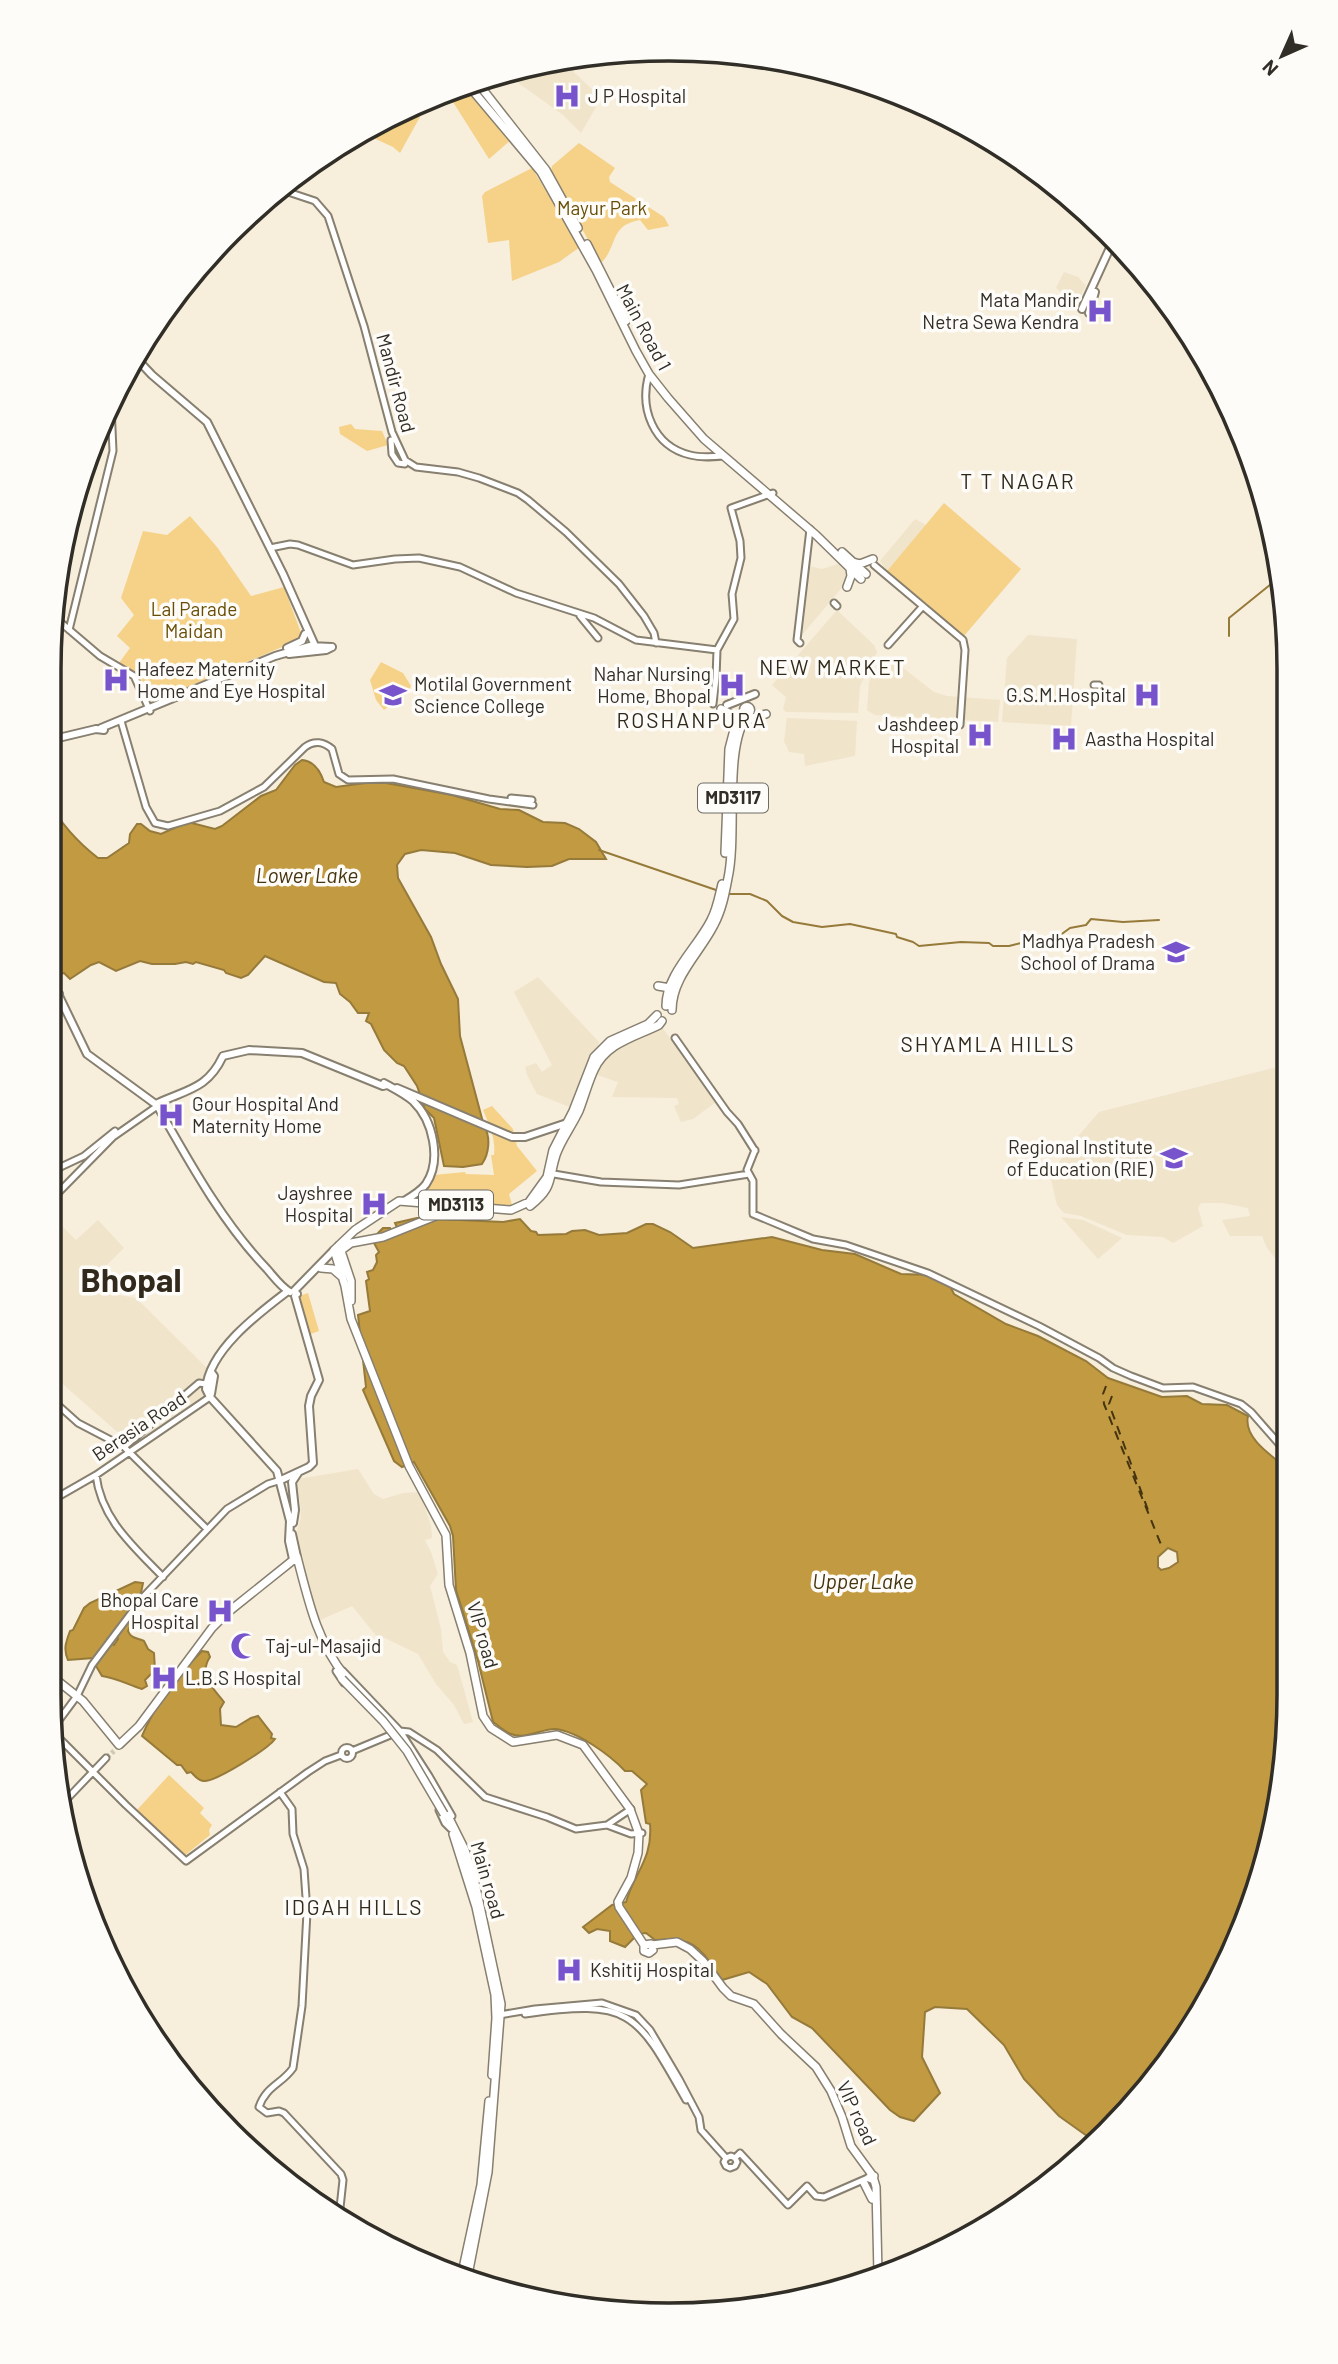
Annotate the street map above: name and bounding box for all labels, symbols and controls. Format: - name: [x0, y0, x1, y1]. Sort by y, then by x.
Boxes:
- north arrow: [1247, 21, 1317, 91]
- text: N: [1257, 56, 1282, 81]
- hospital icon: J P Hospital: [552, 81, 582, 111]
- place label: J P Hospital: [588, 84, 686, 107]
- park label: Mayur Park: [557, 196, 647, 219]
- street label: Main Road 1: [612, 280, 677, 374]
- place label: Mata Mandir Netra Sewa Kendra: [922, 288, 1079, 333]
- hospital icon: Mata Mandir Netra Sewa Kendra: [1085, 296, 1115, 326]
- street label: Mandir Road: [372, 331, 421, 435]
- district label: T T NAGAR: [960, 468, 1076, 493]
- park label: Lal Parade Maidan: [151, 597, 237, 642]
- district label: NEW MARKET: [759, 654, 907, 679]
- place label: Hafeez Maternity Home and Eye Hospital: [137, 657, 325, 702]
- place label: Nahar Nursing Home, Bhopal: [594, 662, 711, 707]
- hospital icon: Hafeez Maternity Home and Eye Hospital: [101, 665, 131, 695]
- hospital icon: Nahar Nursing Home, Bhopal: [717, 670, 747, 700]
- place label: Motilal Government Science College: [414, 672, 572, 717]
- school or university icon: Motilal Government Science College: [378, 680, 408, 710]
- hospital icon: G.S.M.Hospital: [1132, 680, 1162, 710]
- place label: G.S.M.Hospital: [1006, 683, 1126, 706]
- district label: ROSHANPURA: [616, 707, 768, 732]
- place label: Jashdeep Hospital: [878, 712, 959, 757]
- hospital icon: Jashdeep Hospital: [965, 720, 995, 750]
- hospital icon: Aastha Hospital: [1049, 724, 1079, 754]
- place label: Aastha Hospital: [1085, 727, 1214, 750]
- road number: MD3117: [698, 784, 768, 812]
- water label: Lower Lake: [256, 862, 358, 887]
- place label: Madhya Pradesh School of Drama: [1020, 929, 1155, 974]
- school or university icon: Madhya Pradesh School of Drama: [1161, 937, 1191, 967]
- district label: SHYAMLA HILLS: [900, 1031, 1076, 1056]
- place label: Gour Hospital And Maternity Home: [192, 1092, 339, 1137]
- hospital icon: Gour Hospital And Maternity Home: [156, 1100, 186, 1130]
- place label: Regional Institute of Education (RIE): [1007, 1135, 1154, 1180]
- school or university icon: Regional Institute of Education (RIE): [1159, 1143, 1189, 1173]
- place label: Jayshree Hospital: [278, 1181, 353, 1226]
- hospital icon: Jayshree Hospital: [359, 1189, 389, 1219]
- road number: MD3113: [419, 1190, 493, 1220]
- district label: Bhopal: [80, 1259, 182, 1299]
- street label: Berasia Road: [87, 1386, 190, 1465]
- water label: Upper Lake: [812, 1568, 914, 1593]
- place label: Bhopal Care Hospital: [100, 1588, 199, 1633]
- hospital icon: Bhopal Care Hospital: [205, 1596, 235, 1626]
- street label: VIP road: [463, 1599, 504, 1671]
- mosque icon: Taj-ul-Masajid: [229, 1631, 259, 1661]
- place label: Taj-ul-Masajid: [265, 1634, 381, 1657]
- hospital icon: L.B.S Hospital: [149, 1663, 179, 1693]
- place label: L.B.S Hospital: [185, 1666, 301, 1689]
- street label: Main road: [466, 1839, 510, 1921]
- district label: IDGAH HILLS: [284, 1894, 424, 1919]
- hospital icon: Kshitij Hospital: [554, 1955, 584, 1985]
- place label: Kshitij Hospital: [590, 1958, 714, 1981]
- street label: VIP road: [833, 2077, 882, 2149]

